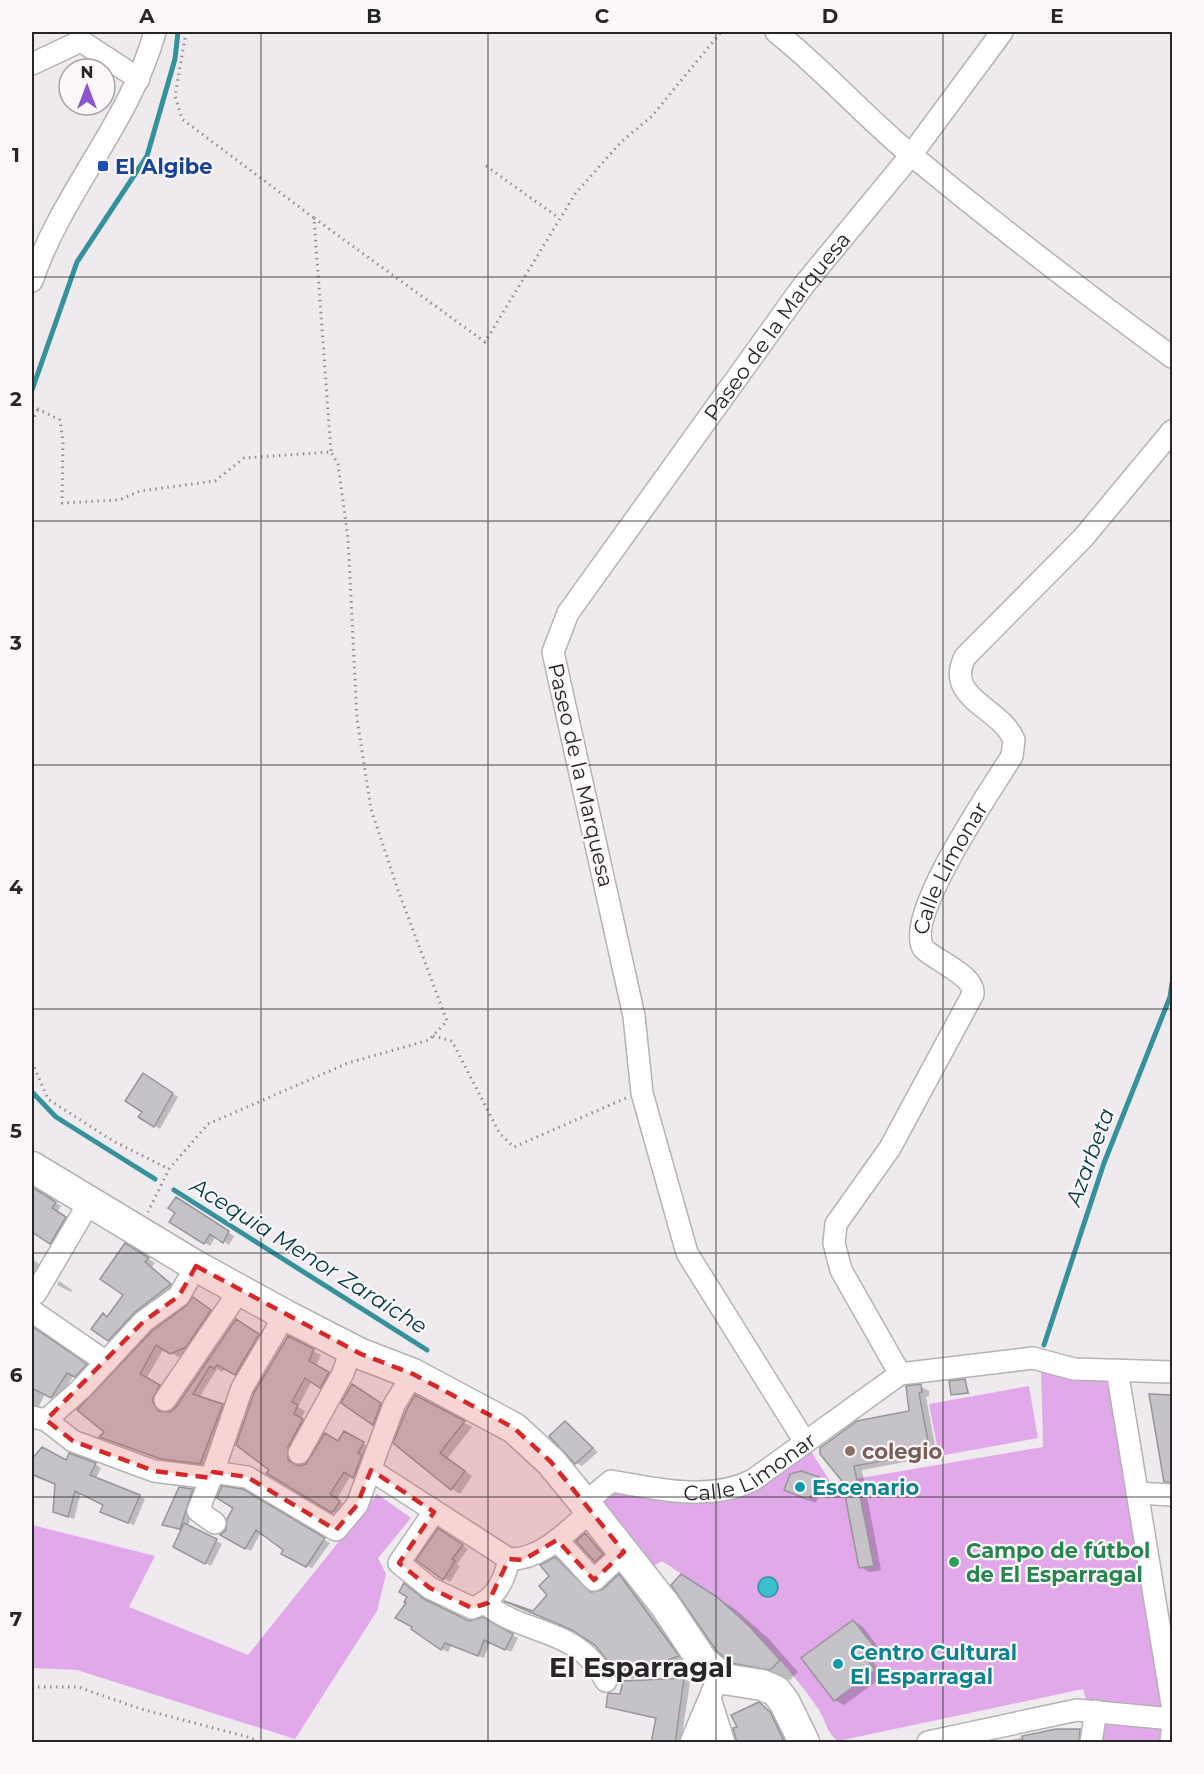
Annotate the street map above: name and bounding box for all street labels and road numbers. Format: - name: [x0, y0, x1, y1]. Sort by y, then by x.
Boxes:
- street label: Paseo de la Marquesa: [698, 227, 855, 425]
- street label: Paseo de la Marquesa: [543, 661, 619, 889]
- street label: Calle Limonar: [908, 797, 992, 936]
- street label: Calle Limonar: [683, 1427, 820, 1505]

